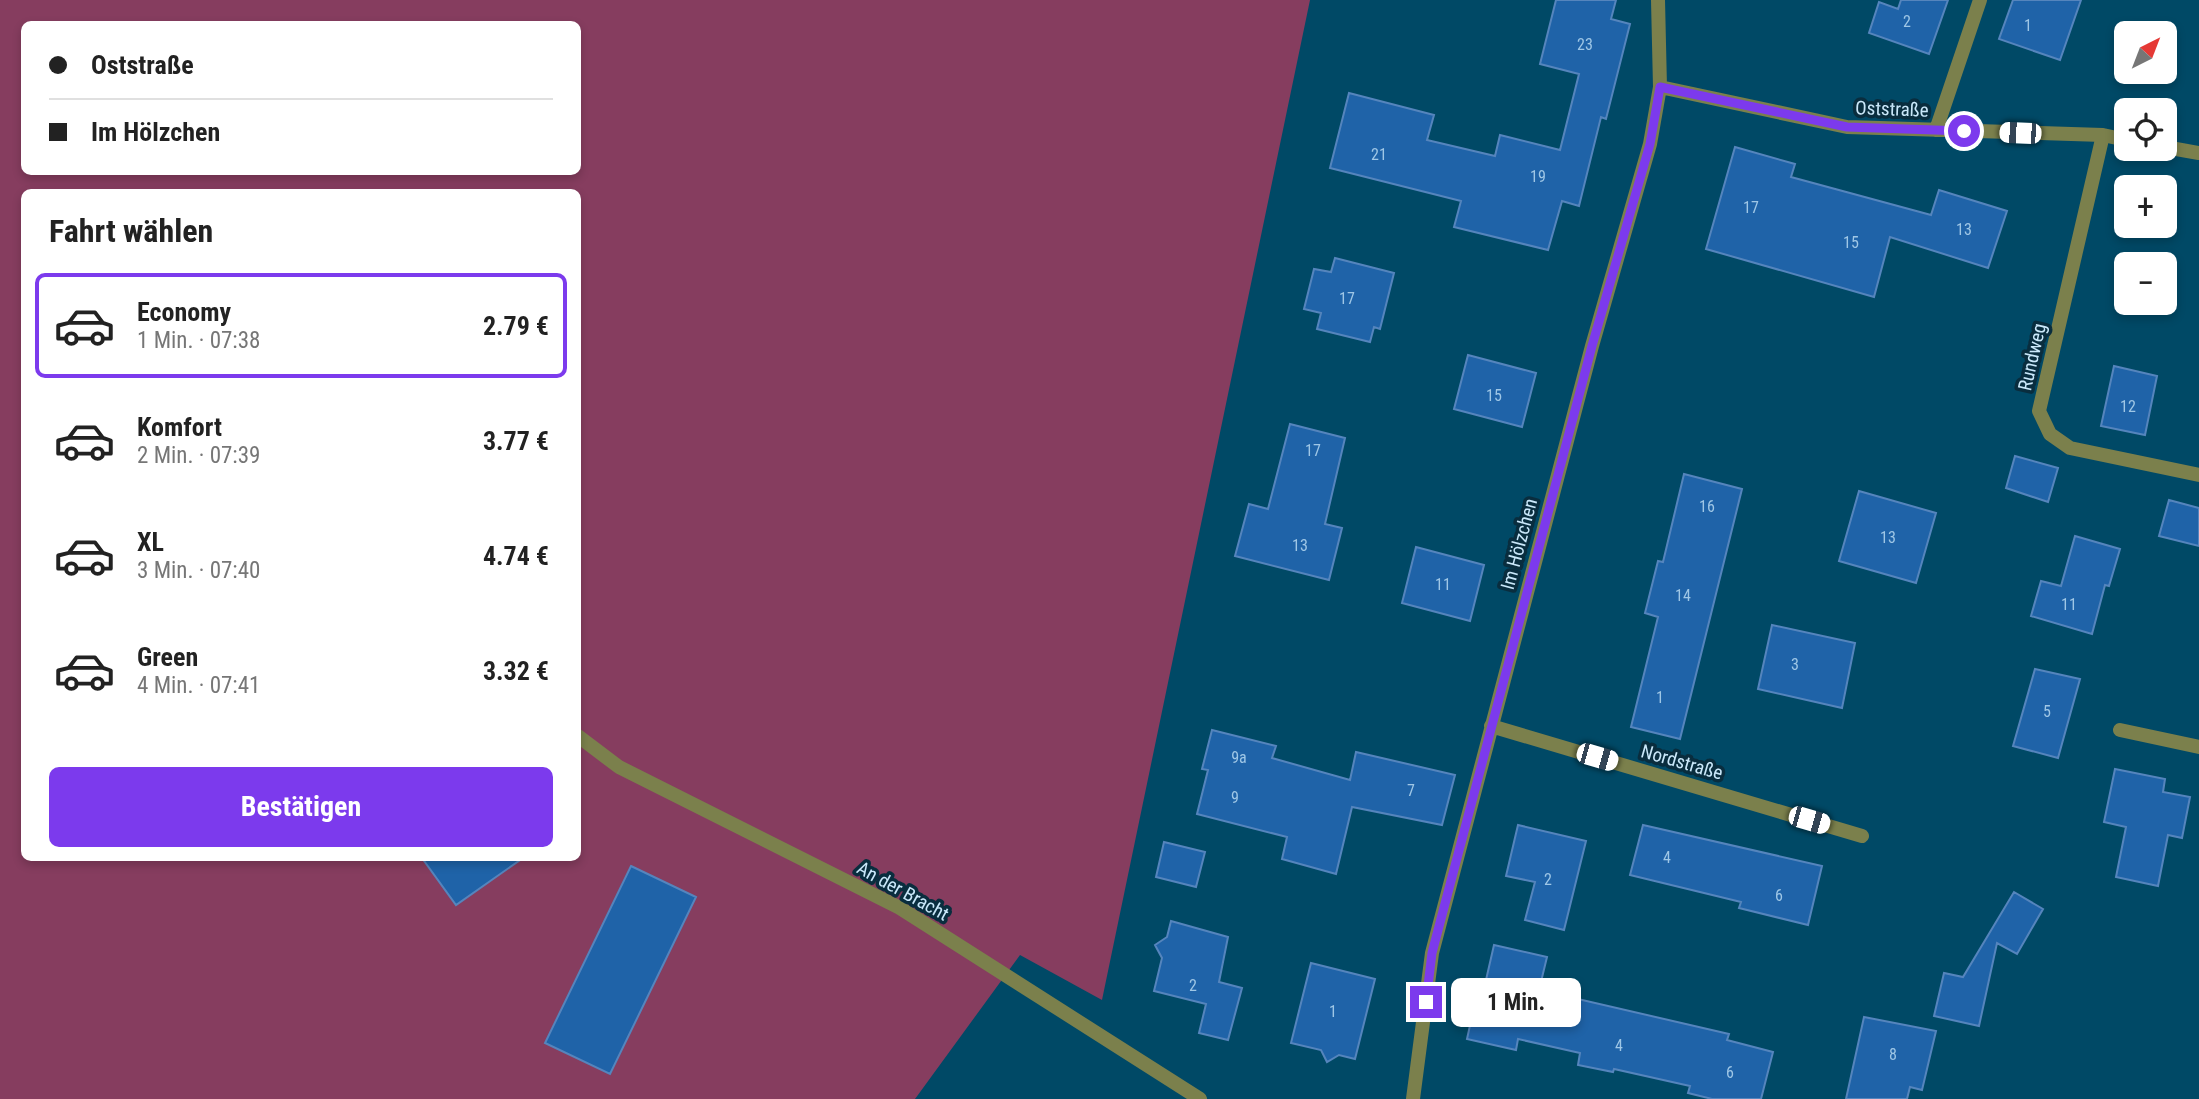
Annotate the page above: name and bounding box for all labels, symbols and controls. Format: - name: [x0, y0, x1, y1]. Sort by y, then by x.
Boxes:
- house number: 2: [1903, 12, 1911, 31]
- house number: 1: [2024, 16, 2032, 35]
- north arrow: [2114, 21, 2177, 84]
- map controls: [2114, 21, 2177, 315]
- house number: 23: [1577, 35, 1593, 54]
- text: Oststraße: [91, 50, 194, 80]
- street label: Oststraße: [1855, 96, 1929, 122]
- button: locate: [2114, 98, 2177, 161]
- route start: [1948, 115, 1980, 147]
- text: Im Hölzchen: [91, 117, 220, 147]
- car: [1999, 122, 2042, 144]
- house number: 21: [1371, 145, 1387, 164]
- house number: 19: [1530, 167, 1546, 186]
- button: +: [2114, 175, 2177, 238]
- house number: 17: [1743, 198, 1759, 217]
- text: Fahrt wählen: [49, 212, 213, 250]
- house number: 13: [1956, 220, 1972, 239]
- house number: 15: [1843, 233, 1859, 252]
- button: −: [2114, 252, 2177, 315]
- house number: 17: [1339, 289, 1355, 308]
- icon: car: [53, 294, 116, 357]
- text: Economy: [137, 297, 231, 327]
- text: 2.79 €: [483, 311, 549, 341]
- street label: Rundweg: [2013, 321, 2051, 393]
- text: 1 Min. · 07:38: [137, 327, 260, 354]
- house number: 15: [1486, 386, 1502, 405]
- house number: 12: [2120, 397, 2136, 416]
- icon: car: [53, 409, 116, 472]
- text: Komfort: [137, 412, 222, 442]
- text: 3.77 €: [483, 426, 549, 456]
- house number: 17: [1305, 441, 1321, 460]
- text: 2 Min. · 07:39: [137, 442, 260, 469]
- street label: Im Hölzchen: [1496, 496, 1542, 592]
- house number: 16: [1699, 497, 1715, 516]
- icon: car: [53, 524, 116, 587]
- text: XL: [137, 527, 164, 557]
- house number: 13: [1880, 528, 1896, 547]
- house number: 13: [1292, 536, 1308, 555]
- text: 4.74 €: [483, 541, 549, 571]
- text: 3 Min. · 07:40: [137, 557, 260, 584]
- house number: 11: [1435, 575, 1451, 594]
- house number: 14: [1675, 586, 1691, 605]
- house number: 11: [2061, 595, 2077, 614]
- icon: car: [53, 639, 116, 702]
- text: Green: [137, 642, 198, 672]
- house number: 3: [1791, 655, 1799, 674]
- text: 3.32 €: [483, 656, 549, 686]
- text: 4 Min. · 07:41: [137, 672, 260, 699]
- house number: 1: [1656, 688, 1664, 707]
- house number: 5: [2043, 702, 2051, 721]
- street label: Nordstraße: [1638, 739, 1726, 785]
- car: [1574, 741, 1621, 773]
- house number: 9a: [1231, 748, 1247, 767]
- button: Bestätigen: [49, 767, 553, 847]
- house number: 7: [1407, 781, 1415, 800]
- house number: 9: [1231, 788, 1239, 807]
- car: [1786, 804, 1833, 836]
- house number: 4: [1663, 848, 1671, 867]
- street label: An der Bracht: [853, 856, 953, 926]
- house number: 2: [1544, 870, 1552, 889]
- house number: 6: [1775, 886, 1783, 905]
- house number: 2: [1189, 976, 1197, 995]
- callout: 1 Min.: [1450, 978, 1580, 1026]
- route end: [1410, 986, 1442, 1018]
- text: 1 Min.: [1487, 989, 1545, 1016]
- house number: 1: [1329, 1002, 1337, 1021]
- house number: 4: [1615, 1036, 1623, 1055]
- house number: 8: [1889, 1045, 1897, 1064]
- house number: 6: [1726, 1063, 1734, 1082]

